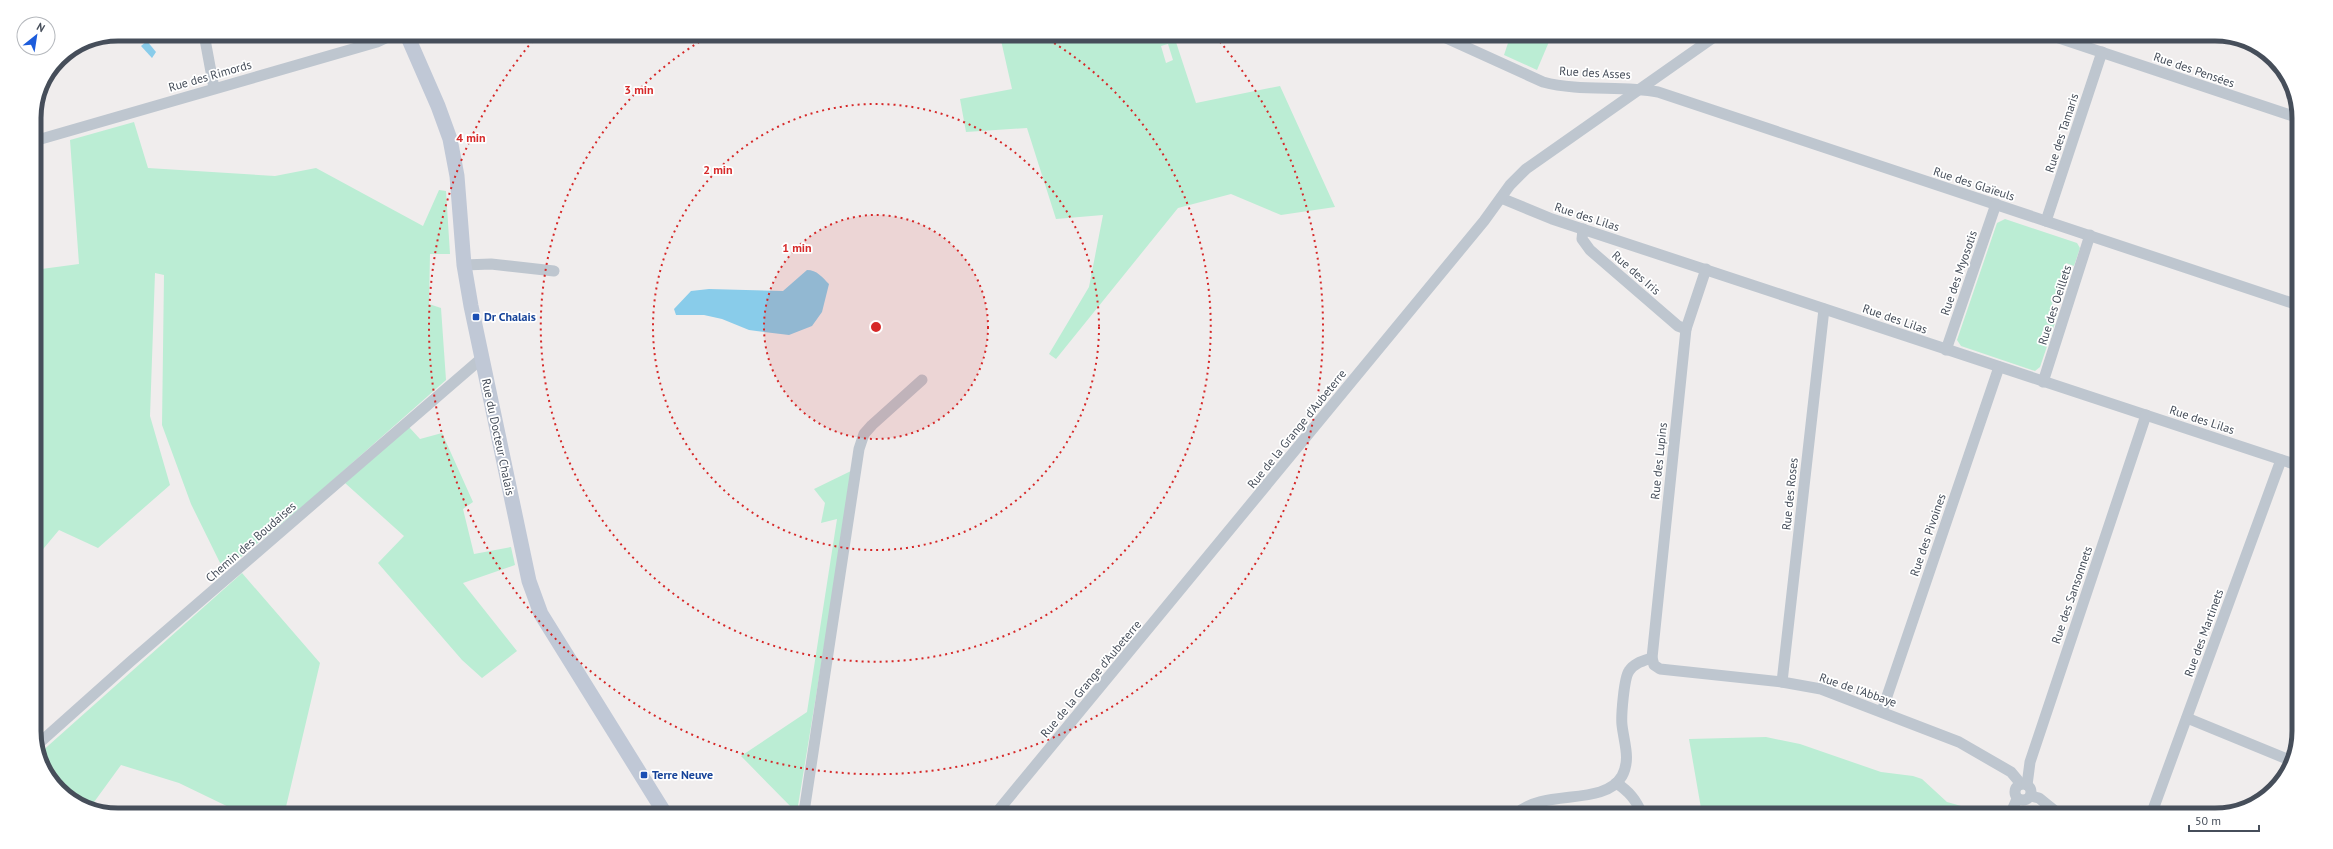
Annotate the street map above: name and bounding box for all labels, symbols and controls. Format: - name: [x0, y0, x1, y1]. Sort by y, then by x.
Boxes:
- north arrow: [16, 16, 56, 56]
- text: N: [34, 19, 48, 35]
- street label: Rue des Pensées: [2152, 49, 2237, 90]
- street label: Rue des Rimords: [167, 56, 253, 95]
- street label: Rue des Asses: [1559, 63, 1631, 82]
- text: 3 min: [624, 82, 654, 97]
- street label: Rue des Tamaris: [2042, 91, 2081, 174]
- text: 4 min: [456, 130, 486, 145]
- text: 2 min: [703, 162, 733, 177]
- street label: Rue des Glaïeuls: [1932, 163, 2017, 204]
- street label: Rue des Lilas: [1553, 199, 1622, 234]
- street label: Rue des Myosotis: [1937, 228, 1980, 317]
- text: 1 min: [782, 240, 812, 255]
- street label: Rue des Iris: [1609, 247, 1664, 298]
- street label: Rue des Oeillets: [2035, 263, 2075, 347]
- street label: Rue des Lilas: [1861, 300, 1930, 337]
- place label: Dr Chalais: [484, 309, 536, 324]
- marker: Dr Chalais: [471, 312, 481, 322]
- centre of rings: [869, 320, 883, 334]
- street label: Rue de la Grange d'Aubeterre: [1244, 366, 1349, 491]
- street label: Rue du Docteur Chalais: [479, 377, 518, 497]
- street label: Rue des Lilas: [2168, 402, 2237, 437]
- street label: Rue des Lupins: [1647, 422, 1670, 500]
- street label: Rue des Roses: [1778, 457, 1801, 531]
- street label: Rue des Pivoines: [1906, 491, 1949, 578]
- street label: Chemin des Boudaises: [202, 498, 299, 585]
- street label: Rue des Sansonnets: [2048, 544, 2095, 646]
- street label: Rue des Martinets: [2181, 587, 2226, 679]
- street label: Rue de la Grange d'Aubeterre: [1037, 617, 1144, 741]
- street label: Rue de l'Abbaye: [1818, 669, 1899, 710]
- place label: Terre Neuve: [652, 767, 713, 782]
- marker: Terre Neuve: [639, 770, 649, 780]
- scale bar: [2189, 807, 2259, 833]
- text: 50 m: [2195, 813, 2221, 828]

